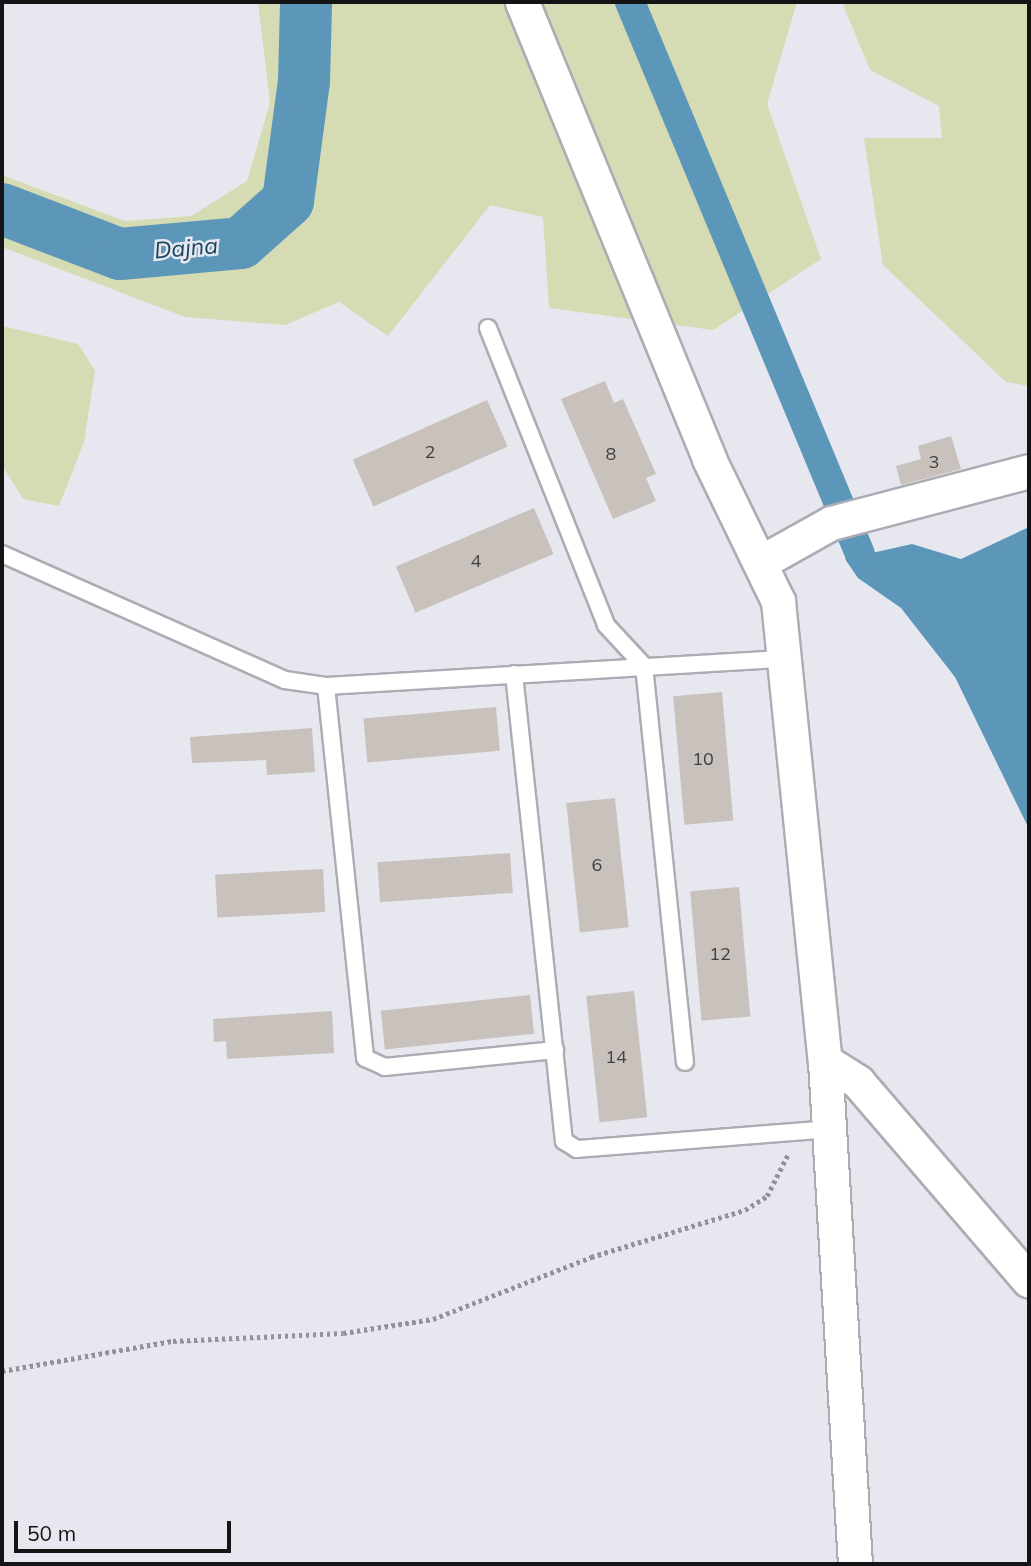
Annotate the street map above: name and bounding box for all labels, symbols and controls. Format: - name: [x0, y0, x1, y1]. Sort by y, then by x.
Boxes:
- water label: Dajna: [153, 231, 219, 265]
- house number: 2: [425, 441, 435, 463]
- house number: 8: [606, 443, 616, 465]
- house number: 3: [929, 451, 939, 473]
- house number: 4: [471, 550, 481, 572]
- house number: 10: [692, 748, 714, 770]
- house number: 6: [592, 854, 602, 876]
- house number: 12: [709, 943, 731, 965]
- house number: 14: [605, 1046, 627, 1068]
- scale bar: [18, 1506, 234, 1550]
- text: 50 m: [27, 1520, 76, 1546]

